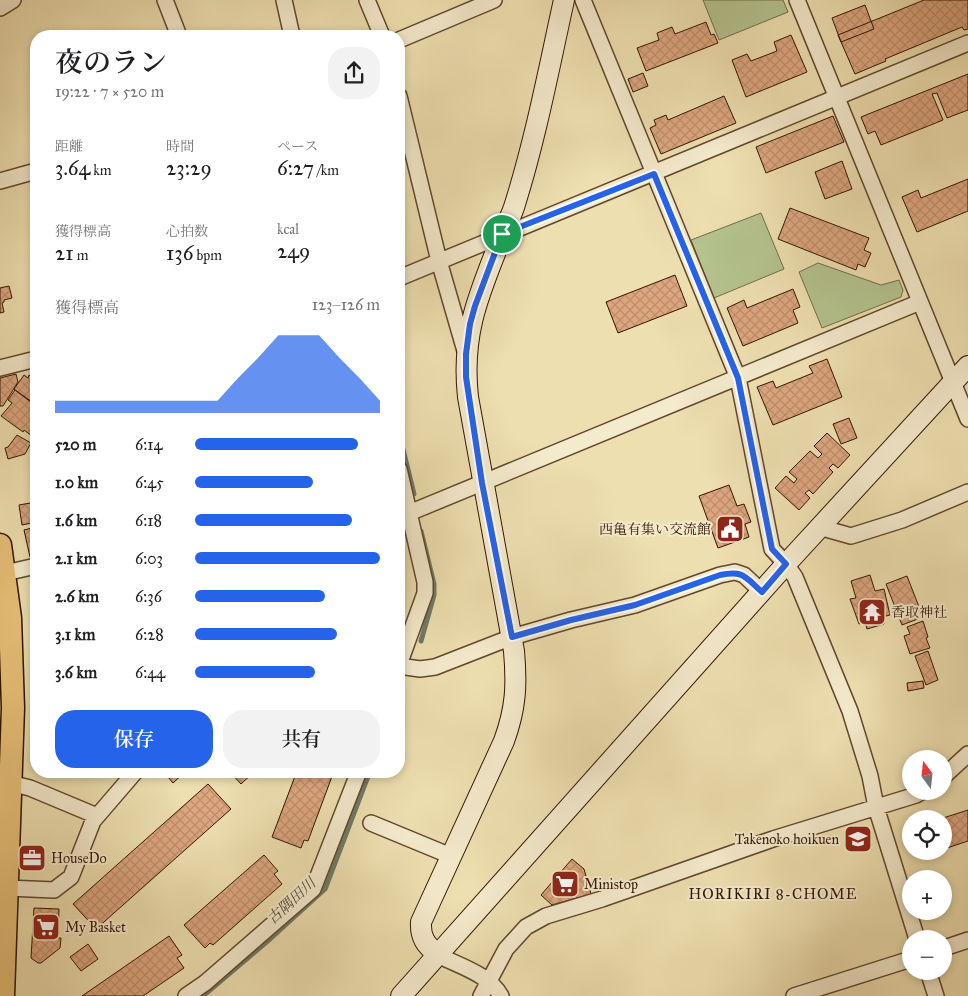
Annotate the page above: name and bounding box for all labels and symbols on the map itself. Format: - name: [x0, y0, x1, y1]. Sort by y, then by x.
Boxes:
- pin: [481, 213, 523, 255]
- public building icon: 西亀有集い交流館: [715, 514, 745, 544]
- place label: 西亀有集い交流館: [599, 521, 711, 538]
- temple icon: 香取神社: [857, 597, 887, 627]
- place label: 香取神社: [891, 604, 947, 621]
- north arrow: [902, 750, 952, 800]
- school or university icon: Takenoko hoikuen: [843, 824, 873, 854]
- place label: Takenoko hoikuen: [735, 831, 839, 848]
- office icon: HouseDo: [17, 843, 47, 873]
- place label: HouseDo: [51, 850, 107, 867]
- supermarket icon: Ministop: [550, 869, 580, 899]
- water label: 古隅田川: [263, 873, 321, 928]
- place label: Ministop: [584, 876, 638, 893]
- district label: HORIKIRI 8-CHOME: [689, 885, 858, 903]
- supermarket icon: My Basket: [31, 912, 61, 942]
- place label: My Basket: [65, 919, 126, 936]

